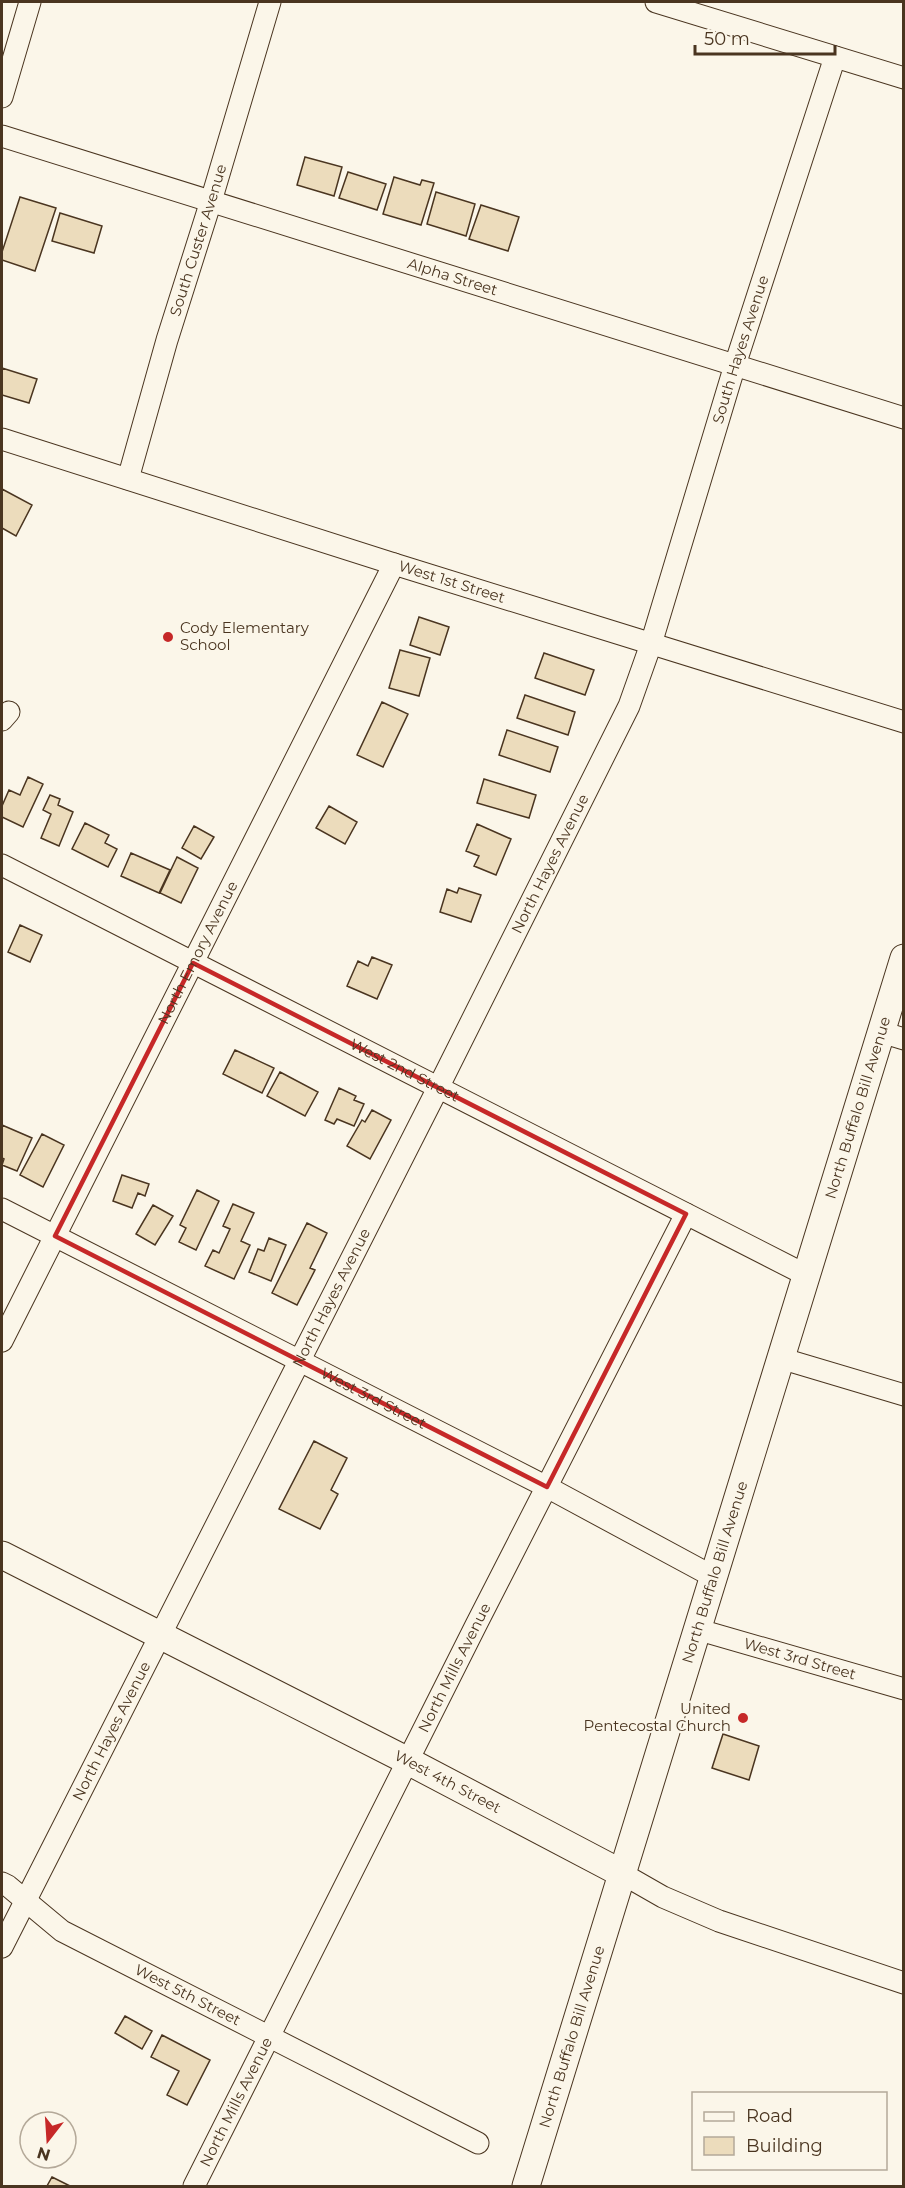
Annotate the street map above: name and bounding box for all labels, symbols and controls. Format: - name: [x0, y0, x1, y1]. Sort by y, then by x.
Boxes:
- scale bar: [695, 18, 834, 56]
- text: 50 m: [704, 28, 750, 50]
- street label: South Custer Avenue: [165, 162, 230, 318]
- street label: Alpha Street: [405, 253, 500, 299]
- street label: South Hayes Avenue: [708, 273, 772, 426]
- street label: West 1st Street: [396, 556, 508, 607]
- place label: Cody Elementary School: [180, 618, 310, 654]
- marker: Cody Elementary School: [161, 630, 175, 644]
- street label: North Hayes Avenue: [507, 791, 593, 937]
- street label: North Emory Avenue: [153, 878, 242, 1027]
- street label: North Buffalo Bill Avenue: [820, 1014, 894, 1201]
- street label: West 2nd Street: [347, 1034, 463, 1106]
- street label: North Hayes Avenue: [288, 1225, 374, 1370]
- street label: West 3rd Street: [318, 1363, 430, 1433]
- street label: North Buffalo Bill Avenue: [677, 1479, 751, 1666]
- street label: North Mills Avenue: [414, 1600, 495, 1735]
- street label: West 3rd Street: [742, 1633, 858, 1684]
- street label: North Hayes Avenue: [68, 1658, 154, 1804]
- place label: United Pentecostal Church: [584, 1699, 731, 1735]
- marker: United Pentecostal Church: [736, 1711, 750, 1725]
- street label: West 4th Street: [391, 1746, 504, 1817]
- street label: North Buffalo Bill Avenue: [534, 1943, 608, 2130]
- street label: West 5th Street: [132, 1960, 244, 2029]
- street label: North Mills Avenue: [195, 2034, 276, 2170]
- legend: [692, 2092, 887, 2170]
- text: Road: [746, 2105, 793, 2127]
- north arrow: [18, 2110, 78, 2170]
- text: Building: [746, 2135, 823, 2157]
- text: N: [35, 2143, 53, 2165]

